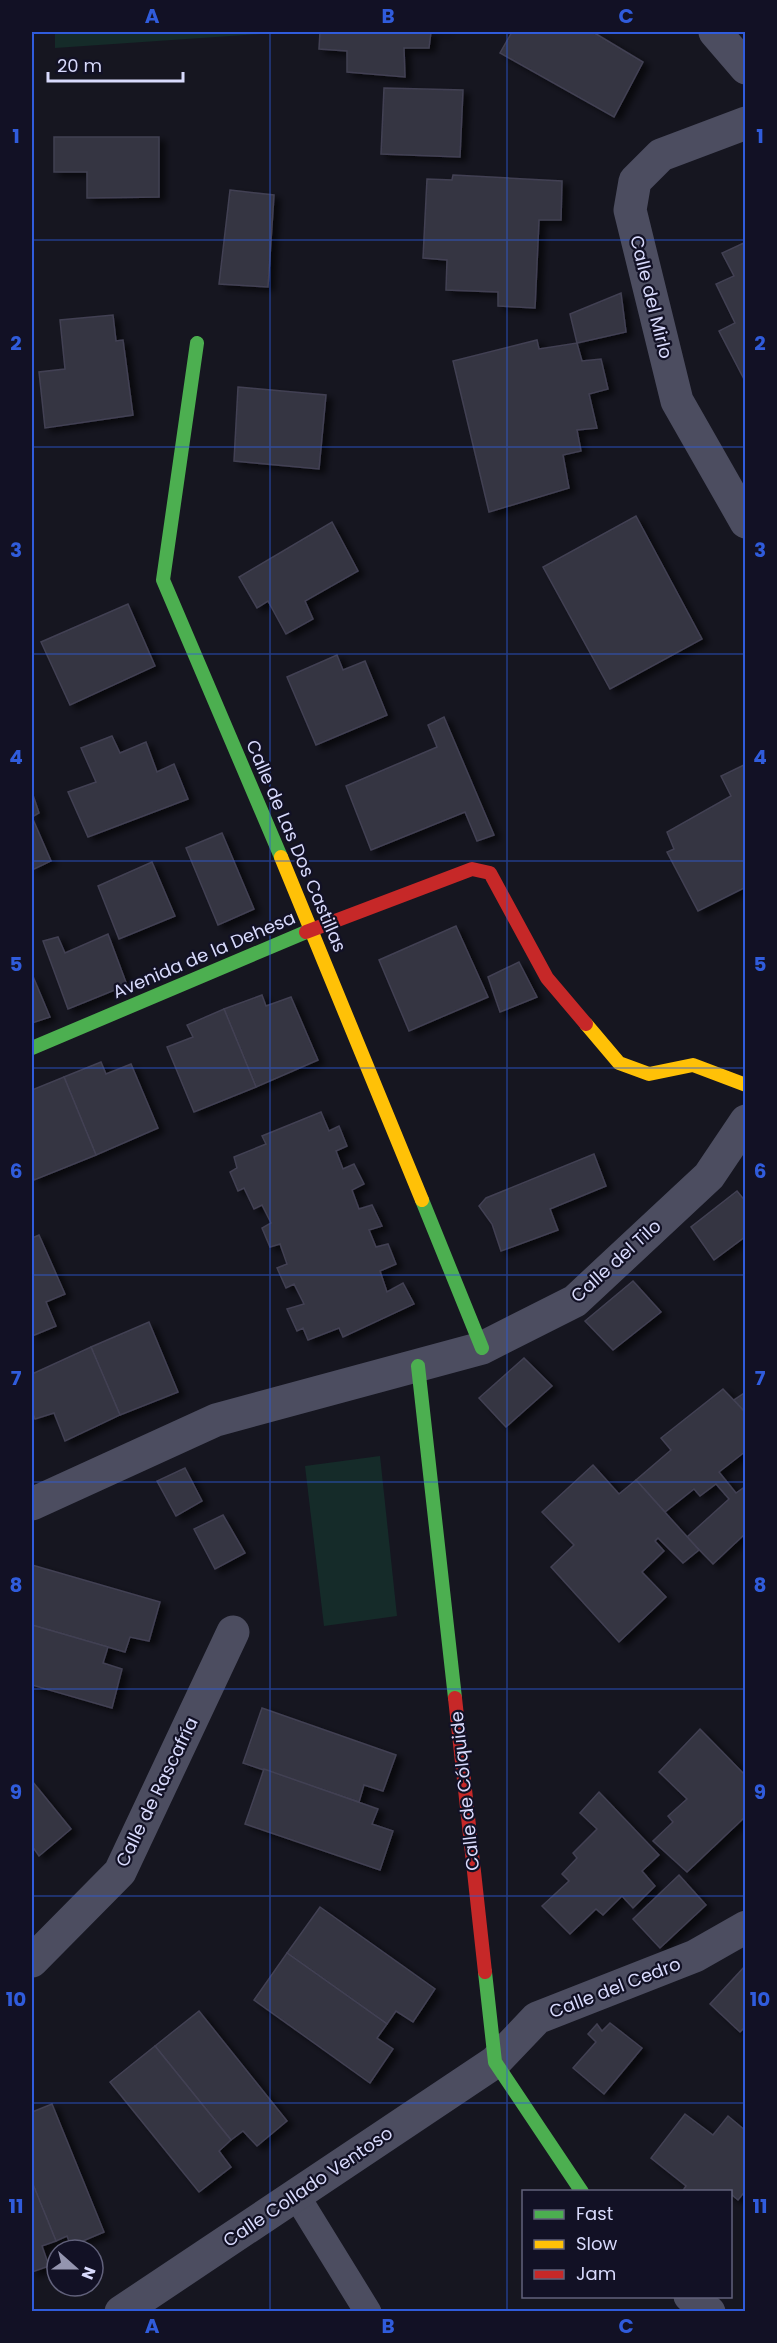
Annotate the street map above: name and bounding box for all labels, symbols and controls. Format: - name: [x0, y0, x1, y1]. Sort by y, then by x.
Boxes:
- text: A: [145, 2, 160, 30]
- text: B: [381, 2, 395, 30]
- text: C: [618, 2, 634, 30]
- scale bar: [48, 45, 183, 83]
- text: 20 m: [57, 53, 102, 78]
- text: 1: [12, 122, 20, 150]
- text: 1: [756, 122, 764, 150]
- street label: Calle del Mirlo: [624, 233, 679, 361]
- text: 2: [10, 329, 22, 357]
- text: 2: [754, 329, 766, 357]
- text: 3: [10, 536, 22, 564]
- text: 3: [754, 536, 766, 564]
- street label: Calle de Las Dos Castillas: [240, 736, 353, 956]
- text: 4: [9, 743, 23, 771]
- text: 4: [753, 743, 767, 771]
- street label: Avenida de la Dehesa: [109, 905, 299, 1004]
- text: 5: [10, 950, 23, 978]
- text: 5: [754, 950, 767, 978]
- text: 6: [10, 1157, 22, 1185]
- text: 6: [754, 1157, 766, 1185]
- street label: Calle del Tilo: [565, 1213, 666, 1308]
- text: 7: [11, 1364, 22, 1392]
- text: 7: [755, 1364, 766, 1392]
- text: 8: [10, 1571, 22, 1599]
- text: 8: [754, 1571, 766, 1599]
- street label: Calle de Cólquide: [444, 1710, 485, 1872]
- street label: Calle de Rascafría: [109, 1713, 204, 1871]
- text: 9: [10, 1778, 22, 1806]
- text: 9: [754, 1778, 766, 1806]
- street label: Calle del Cedro: [546, 1951, 684, 2024]
- text: 10: [6, 1985, 26, 2013]
- text: 10: [750, 1985, 770, 2013]
- street label: Calle Collado Ventoso: [218, 2120, 397, 2253]
- legend: [522, 2190, 732, 2298]
- text: 11: [8, 2192, 24, 2220]
- text: 11: [752, 2192, 768, 2220]
- text: Fast: [576, 2201, 613, 2226]
- text: Slow: [576, 2231, 618, 2256]
- north arrow: [45, 2238, 105, 2298]
- text: Jam: [576, 2261, 616, 2286]
- text: N: [76, 2263, 101, 2283]
- text: A: [145, 2312, 160, 2340]
- text: B: [381, 2312, 395, 2340]
- text: C: [618, 2312, 634, 2340]

